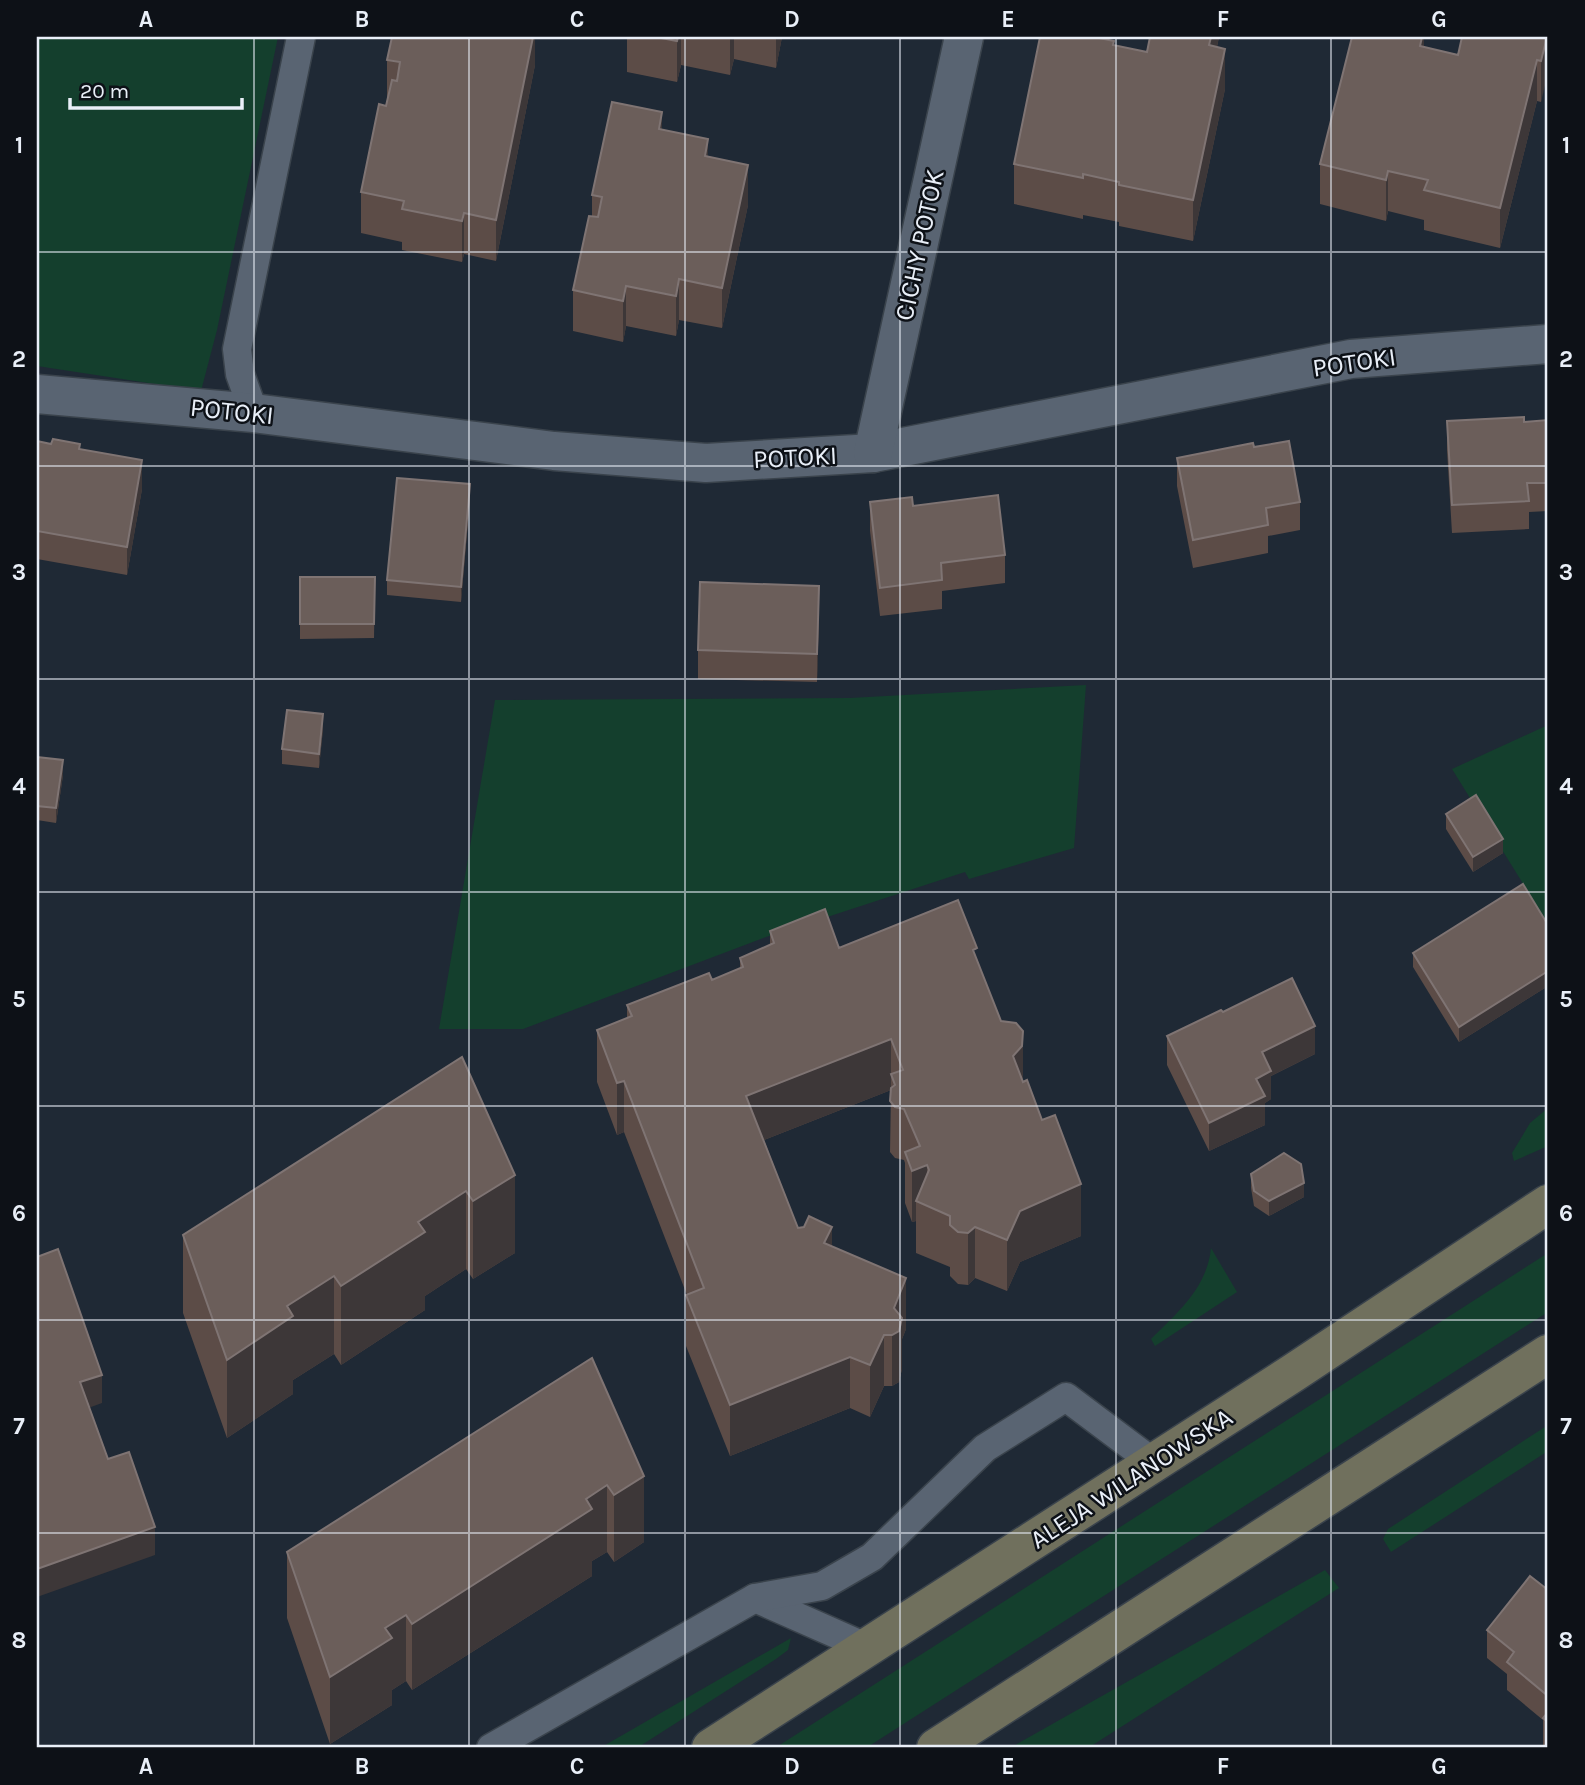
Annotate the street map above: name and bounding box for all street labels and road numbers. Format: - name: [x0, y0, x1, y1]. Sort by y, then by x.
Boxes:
- street label: CICHY POTOK: [888, 166, 951, 324]
- street label: POTOKI: [1310, 341, 1398, 384]
- street label: POTOKI: [189, 392, 275, 431]
- street label: POTOKI: [752, 440, 838, 475]
- street label: ALEJA WILANOWSKA: [1024, 1401, 1238, 1555]

